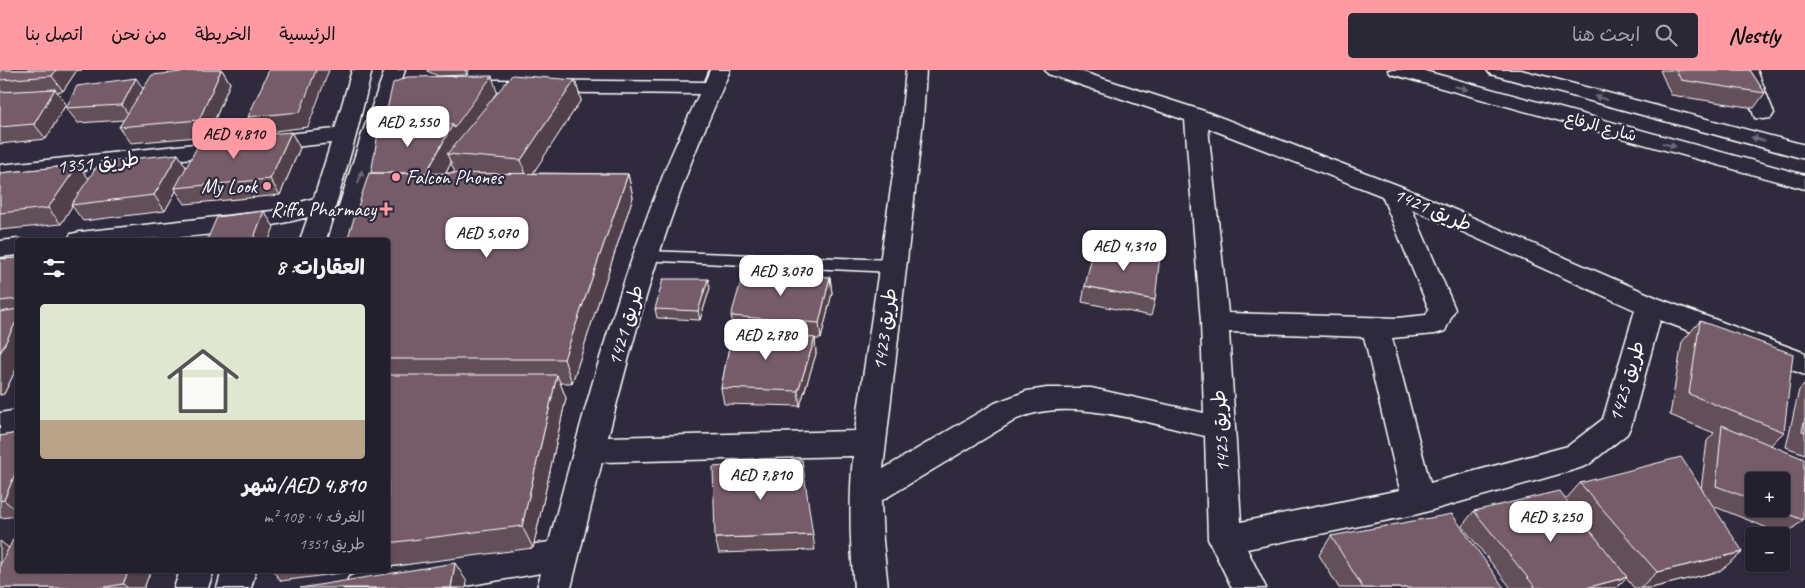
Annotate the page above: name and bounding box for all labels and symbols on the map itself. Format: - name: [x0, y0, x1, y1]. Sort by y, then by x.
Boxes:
- one-way arrow: [1454, 84, 1469, 92]
- one-way arrow: [1593, 93, 1608, 101]
- pin: AED 2,550: [351, 106, 465, 148]
- street label: شارع الرفاع: [1562, 108, 1639, 147]
- pin: AED 4,810: [177, 118, 291, 160]
- one-way arrow: [1750, 135, 1765, 143]
- one-way arrow: [1661, 141, 1676, 149]
- street label: طريق 1351: [56, 146, 141, 179]
- place label: Falcon Phones: [406, 165, 505, 190]
- one-way arrow: [357, 169, 365, 184]
- marker: Falcon Phones: [390, 171, 402, 183]
- place label: My Look: [201, 174, 259, 199]
- marker: My Look: [261, 180, 273, 192]
- street label: طريق 1421: [1390, 182, 1476, 237]
- place label: Riffa Pharmacy: [271, 197, 377, 222]
- marker: Riffa Pharmacy: [380, 203, 392, 215]
- pin: AED 5,070: [430, 216, 544, 259]
- pin: AED 4,310: [1067, 230, 1181, 272]
- pin: AED 3,070: [724, 254, 838, 297]
- street label: طريق 1421: [601, 282, 650, 368]
- street label: طريق 1423: [866, 286, 903, 372]
- pin: AED 2,780: [709, 318, 823, 361]
- street label: طريق 1425: [1602, 338, 1651, 424]
- street label: طريق 1425: [1206, 389, 1235, 473]
- pin: AED 7,810: [704, 458, 818, 501]
- pin: AED 3,250: [1494, 500, 1608, 543]

